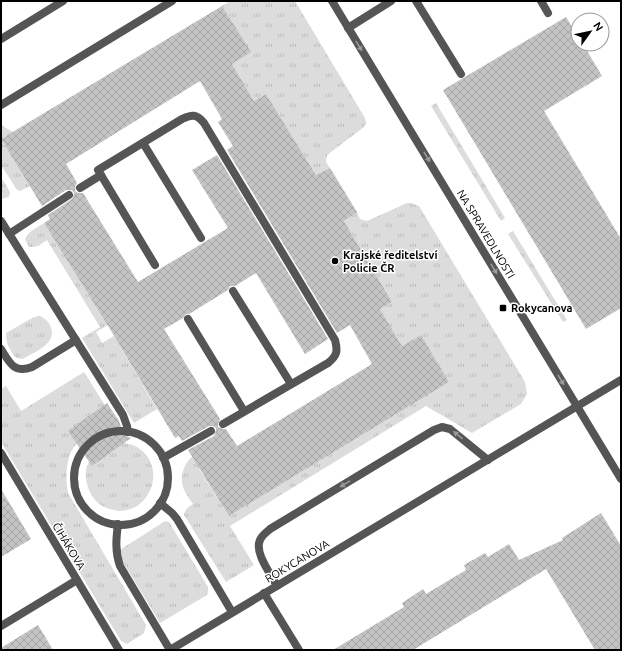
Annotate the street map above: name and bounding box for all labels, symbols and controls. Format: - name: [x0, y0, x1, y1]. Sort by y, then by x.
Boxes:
- north arrow: [570, 12, 610, 52]
- text: N: [591, 20, 606, 33]
- one-way arrow: [356, 40, 363, 52]
- one-way arrow: [423, 152, 431, 162]
- street label: NA SPRAVEDLNOSTI: [455, 188, 517, 280]
- place label: Krajské ředitelství Policie ČR: [343, 249, 438, 274]
- marker: Krajské ředitelství Policie ČR: [330, 256, 340, 266]
- one-way arrow: [491, 263, 498, 275]
- place label: Rokycanova: [511, 302, 573, 314]
- marker: Rokycanova: [498, 303, 508, 313]
- one-way arrow: [558, 374, 565, 386]
- one-way arrow: [452, 430, 463, 439]
- one-way arrow: [340, 480, 351, 487]
- street label: ČIHÁKOVA: [50, 520, 89, 572]
- street label: ROKYCANOVA: [263, 537, 332, 585]

